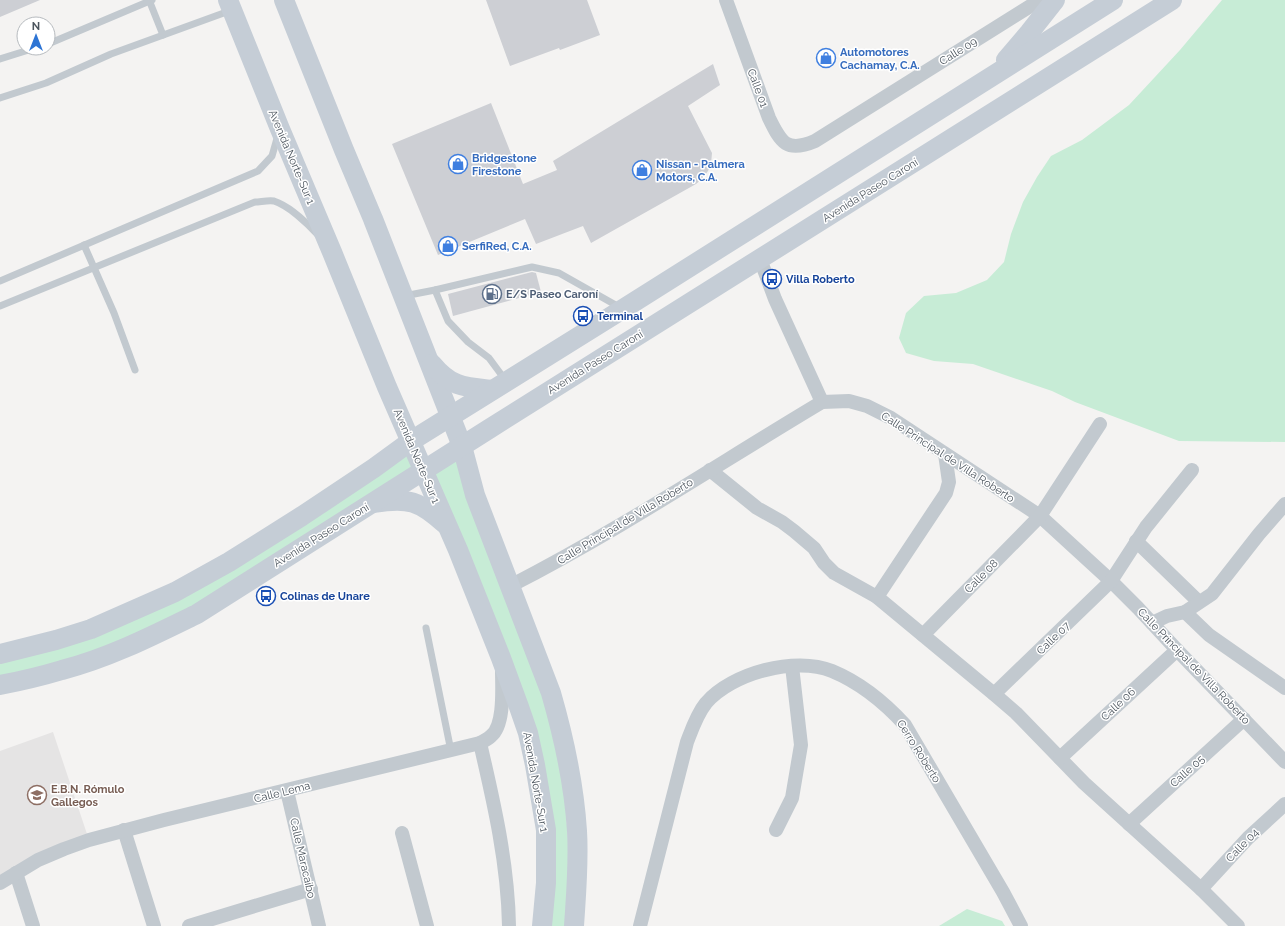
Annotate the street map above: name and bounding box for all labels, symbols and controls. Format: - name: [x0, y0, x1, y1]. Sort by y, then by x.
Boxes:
- north arrow: [16, 16, 56, 56]
- text: N: [32, 20, 40, 33]
- street label: Calle 09: [937, 35, 980, 68]
- place label: Automotores Cachamay, C.A.: [840, 46, 920, 72]
- shop icon: Automotores Cachamay, C.A.: [815, 47, 837, 69]
- street label: Calle 01: [745, 67, 771, 110]
- street label: Avenida Norte-Sur 1: [266, 108, 317, 207]
- place label: Bridgestone Firestone: [472, 152, 537, 178]
- shop icon: Bridgestone Firestone: [447, 153, 469, 175]
- street label: Avenida Paseo Caroní: [820, 155, 921, 225]
- place label: Nissan - Palmera Motors, C.A.: [656, 158, 745, 184]
- shop icon: Nissan - Palmera Motors, C.A.: [631, 159, 653, 181]
- shop icon: SerfiRed, C.A.: [437, 235, 459, 257]
- place label: SerfiRed, C.A.: [462, 240, 532, 253]
- bus stop icon: Villa Roberto: [761, 268, 783, 290]
- place label: Villa Roberto: [786, 273, 855, 286]
- fuel station icon: E/S Paseo Caroní: [481, 283, 503, 305]
- place label: E/S Paseo Caroní: [506, 288, 598, 301]
- bus stop icon: Terminal: [572, 305, 594, 327]
- place label: Terminal: [597, 310, 644, 323]
- street label: Avenida Paseo Caroní: [545, 327, 646, 397]
- street label: Avenida Norte-Sur 1: [391, 407, 442, 506]
- street label: Calle Principal de Villa Roberto: [879, 409, 1017, 506]
- street label: Calle Principal de Villa Roberto: [555, 475, 696, 567]
- street label: Avenida Paseo Caroní: [271, 500, 372, 570]
- street label: Calle 08: [962, 557, 1001, 596]
- bus stop icon: Colinas de Unare: [255, 585, 277, 607]
- place label: Colinas de Unare: [280, 590, 370, 603]
- street label: Calle Principal de Villa Roberto: [1135, 606, 1253, 727]
- street label: Calle 07: [1034, 619, 1073, 657]
- street label: Calle 06: [1098, 685, 1138, 723]
- street label: Cerro Roberto: [894, 717, 943, 785]
- street label: Avenida Norte-Sur 1: [520, 731, 551, 833]
- street label: Calle 05: [1168, 753, 1207, 790]
- street label: Calle Lema: [253, 779, 312, 806]
- place label: E.B.N. Rómulo Gallegos: [51, 783, 125, 809]
- school or university icon: E.B.N. Rómulo Gallegos: [26, 784, 48, 806]
- street label: Calle Maracaibo: [287, 817, 318, 900]
- street label: Calle 04: [1223, 826, 1261, 865]

